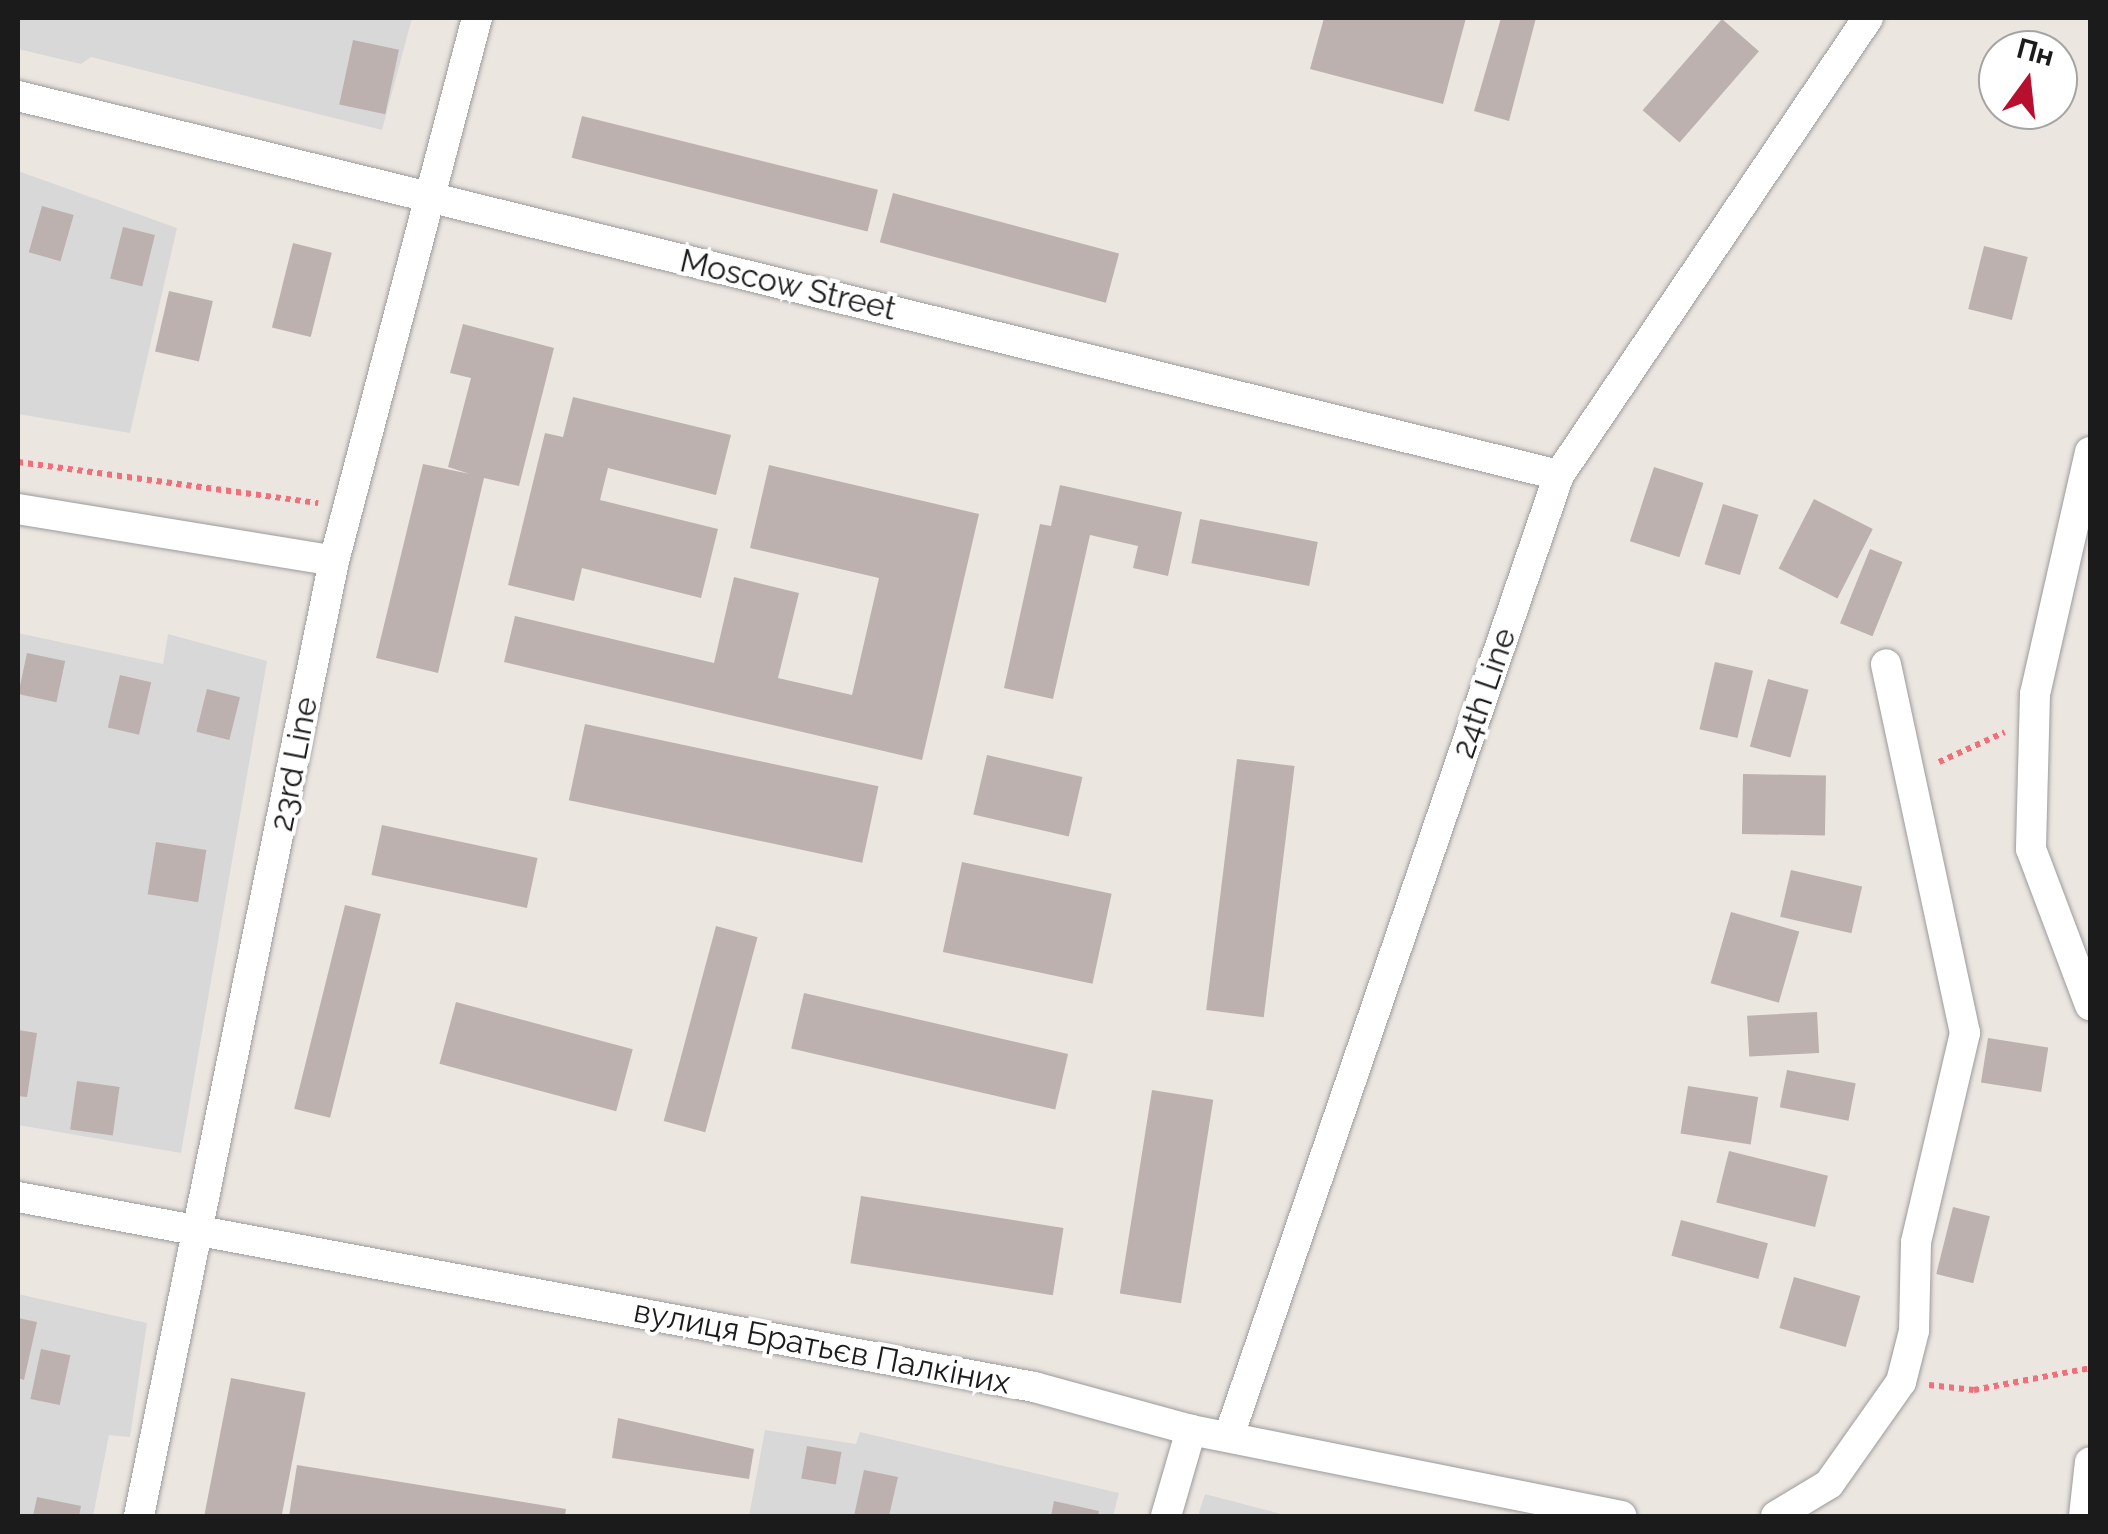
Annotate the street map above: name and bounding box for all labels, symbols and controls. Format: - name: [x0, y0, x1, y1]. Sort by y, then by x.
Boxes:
- north arrow: [1978, 30, 2078, 130]
- text: Пн: [2013, 32, 2058, 73]
- street label: Moscow Street: [676, 241, 900, 329]
- street label: 24th Line: [1444, 623, 1524, 763]
- street label: 23rd Line: [262, 694, 326, 834]
- street label: вулиця Братьєв Палкіних: [631, 1292, 1013, 1402]

